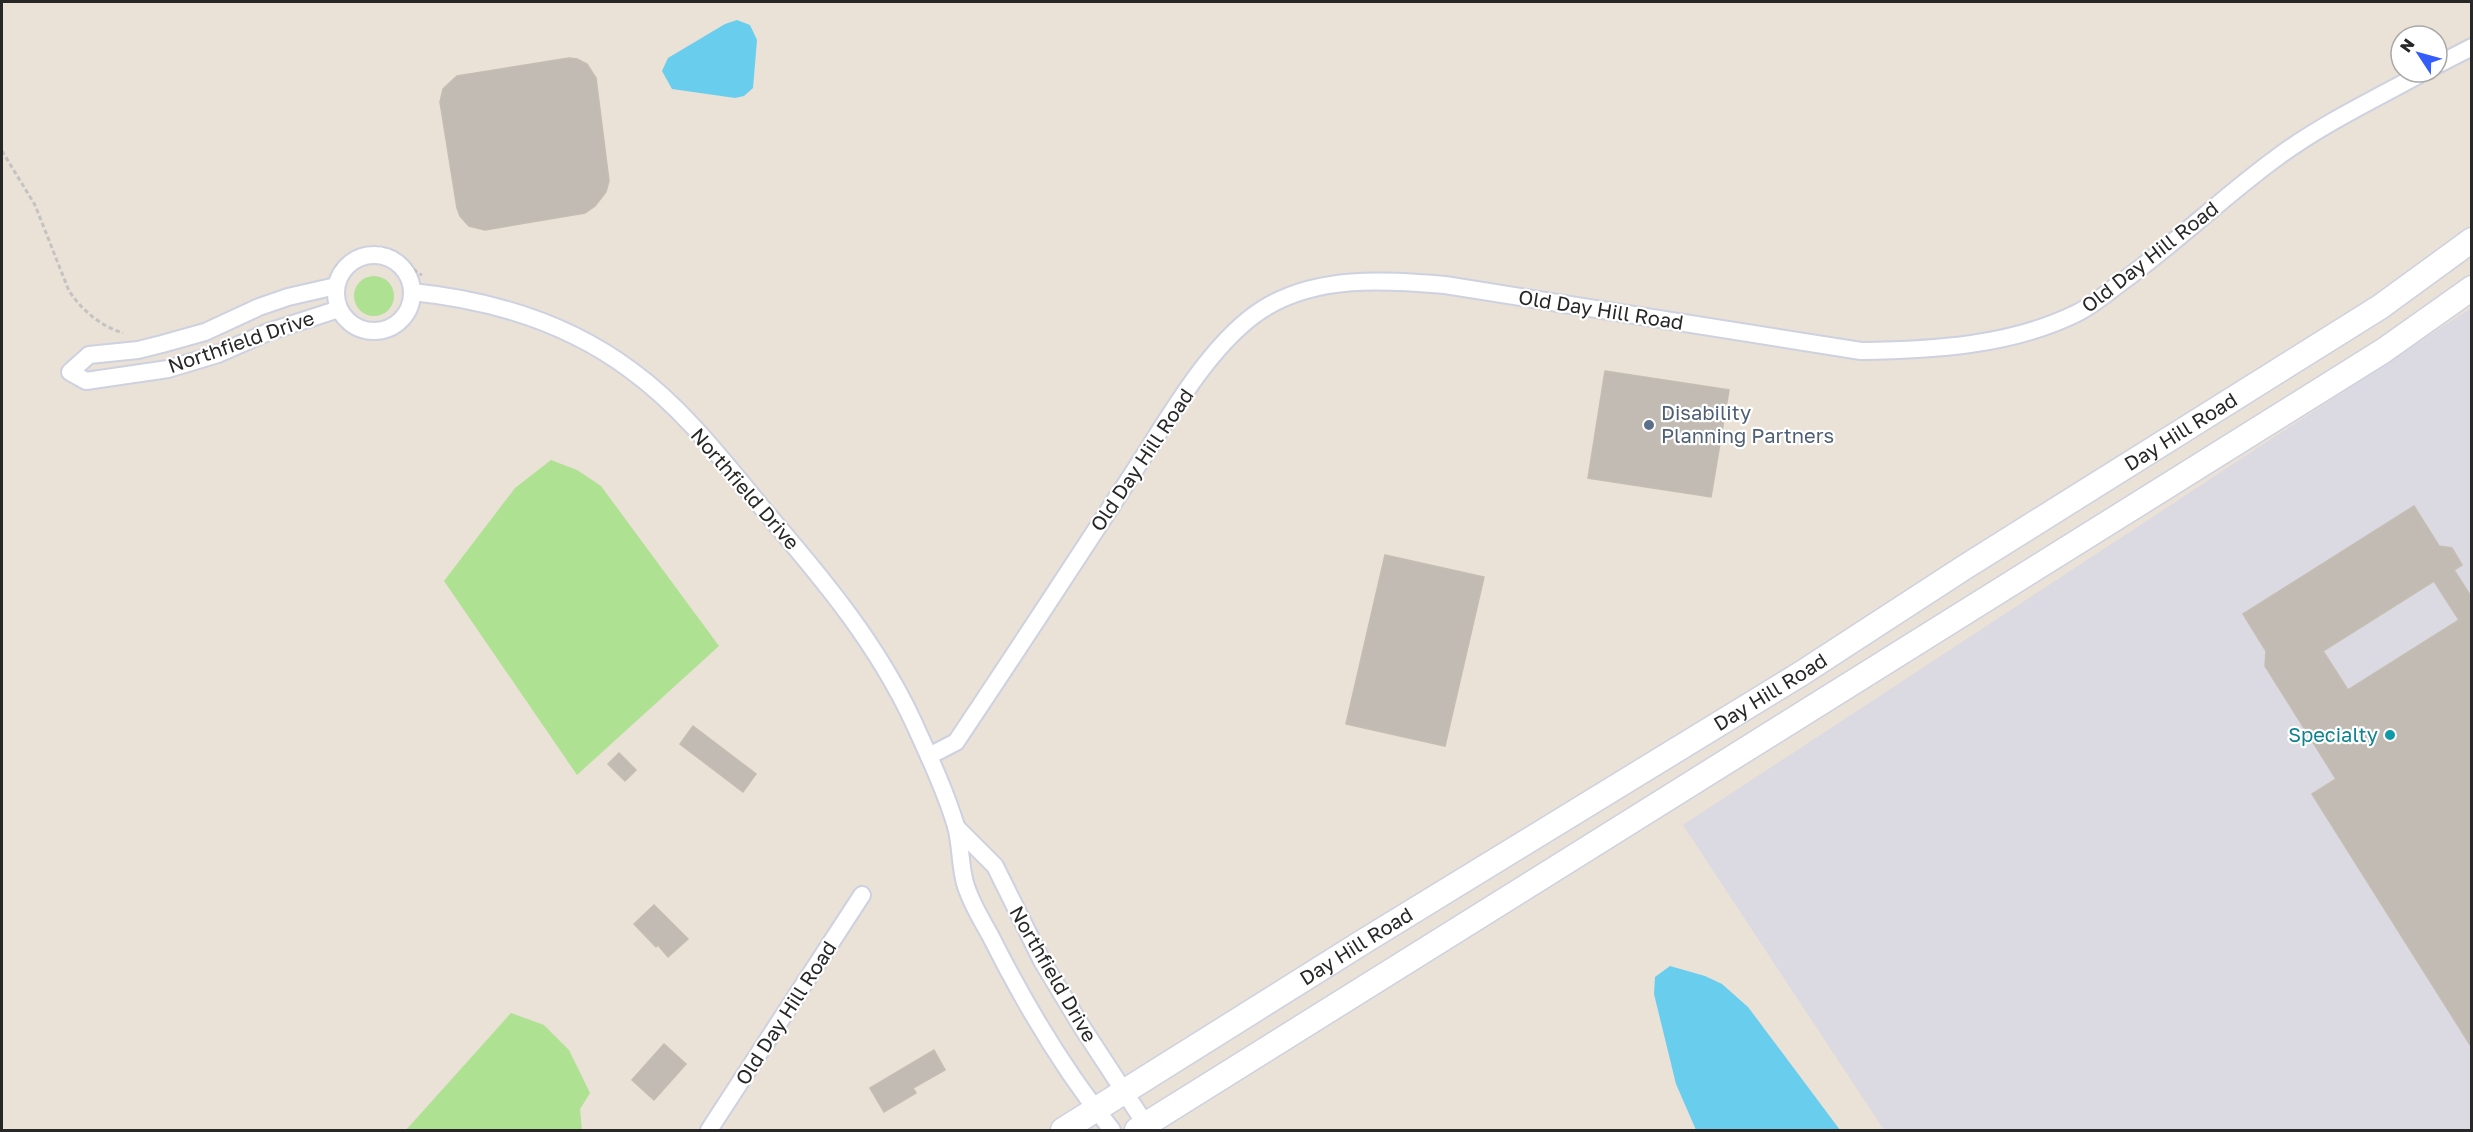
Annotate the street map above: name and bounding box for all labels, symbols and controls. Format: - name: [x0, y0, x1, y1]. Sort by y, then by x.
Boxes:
- north arrow: [2389, 24, 2449, 84]
- text: N: [2395, 34, 2419, 56]
- street label: Old Day Hill Road: [2076, 195, 2222, 317]
- street label: Old Day Hill Road: [1517, 284, 1685, 334]
- street label: Northfield Drive: [164, 305, 317, 377]
- street label: Old Day Hill Road: [1085, 384, 1198, 535]
- street label: Day Hill Road: [2119, 387, 2241, 475]
- place label: Disability Planning Partners: [1661, 400, 1834, 447]
- marker: Disability Planning Partners: [1642, 418, 1656, 432]
- street label: Northfield Drive: [686, 423, 805, 554]
- street label: Day Hill Road: [1709, 647, 1831, 735]
- place label: Specialty: [2288, 722, 2378, 746]
- marker: Specialty: [2383, 728, 2397, 742]
- street label: Northfield Drive: [1005, 901, 1103, 1046]
- street label: Day Hill Road: [1295, 901, 1417, 990]
- street label: Old Day Hill Road: [730, 936, 841, 1089]

